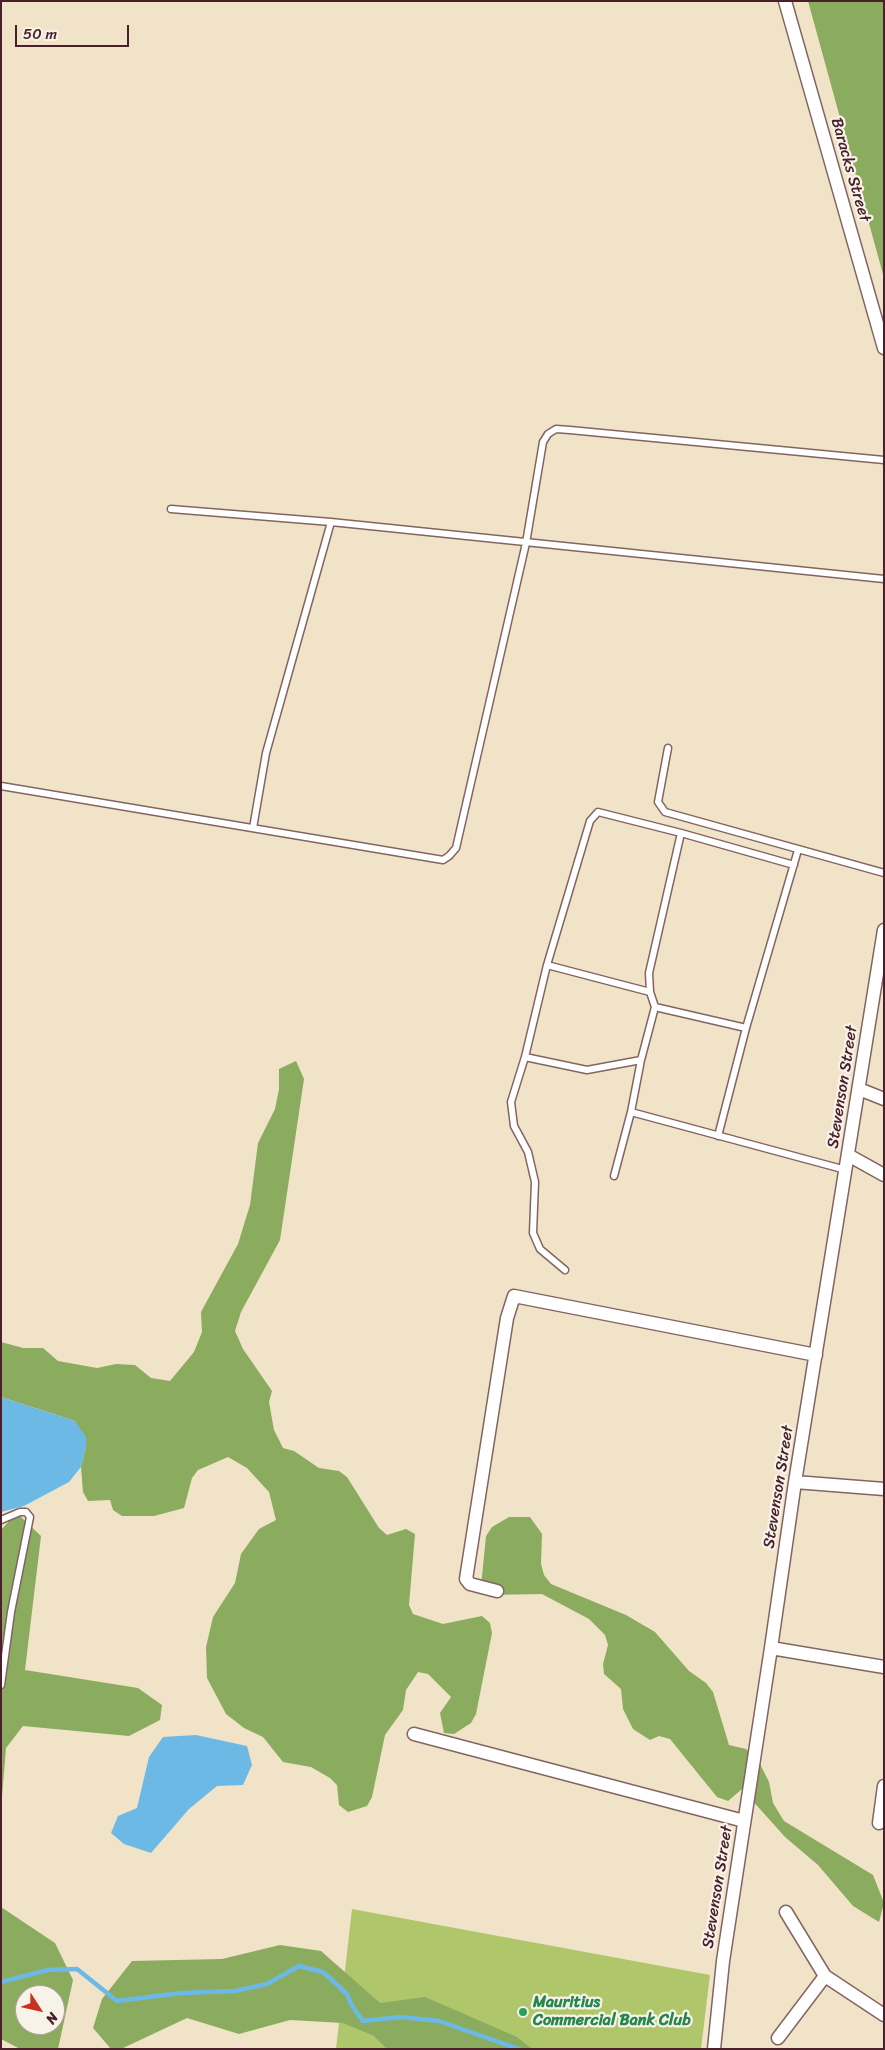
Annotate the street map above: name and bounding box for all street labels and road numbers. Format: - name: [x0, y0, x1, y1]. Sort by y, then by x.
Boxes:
- street label: Baracks Street: [826, 116, 874, 224]
- street label: Stevenson Street: [824, 1024, 862, 1150]
- street label: Stevenson Street: [760, 1424, 798, 1550]
- street label: Stevenson Street: [699, 1824, 737, 1950]

